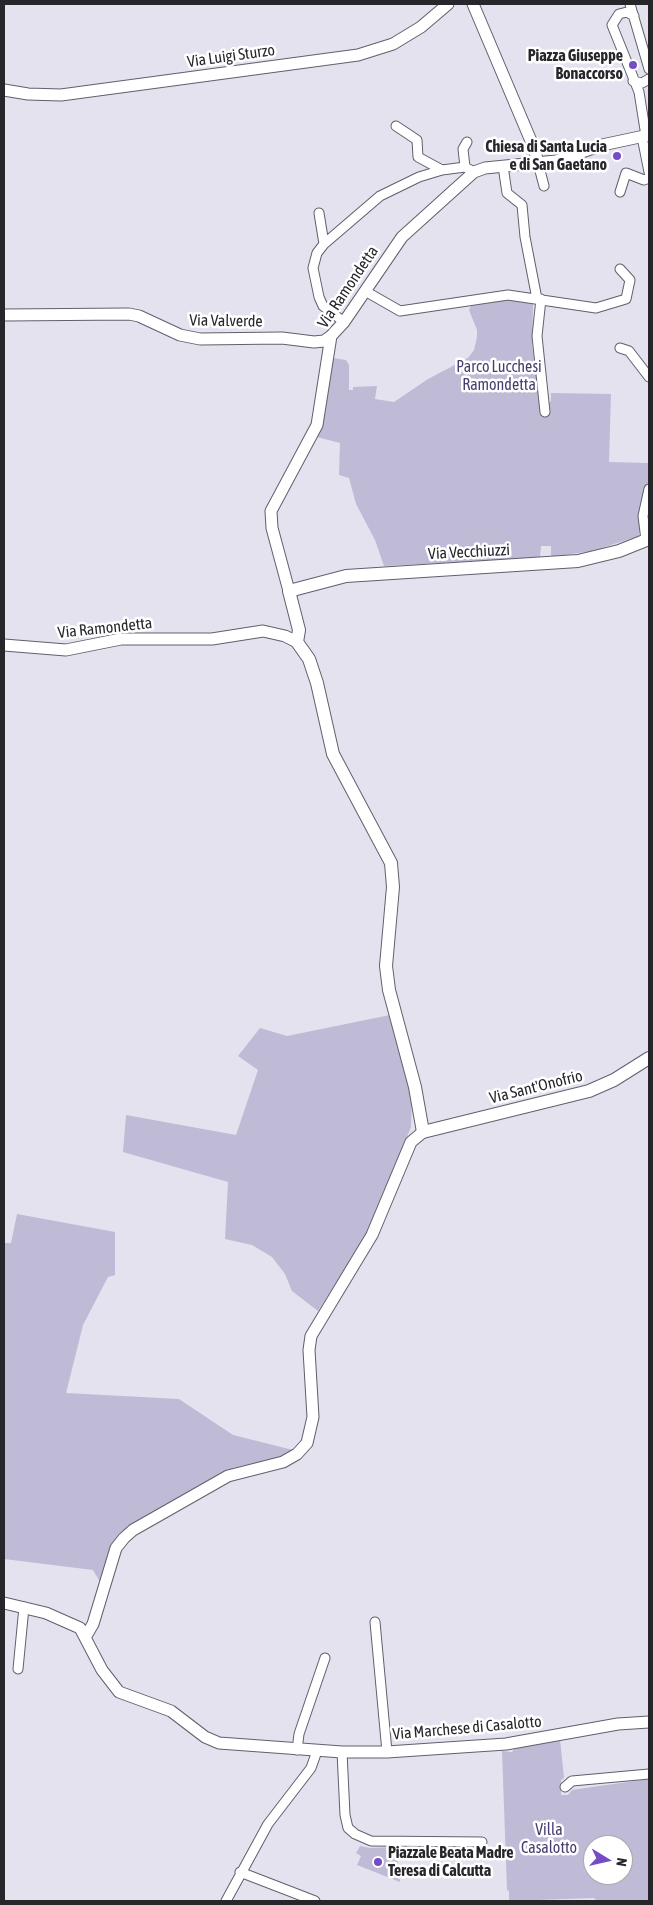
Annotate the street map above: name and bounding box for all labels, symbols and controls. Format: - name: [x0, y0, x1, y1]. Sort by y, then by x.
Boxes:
- street label: Via Luigi Sturzo: [186, 40, 276, 72]
- place label: Piazza Giuseppe Bonaccorso: [528, 46, 623, 84]
- marker: Piazza Giuseppe Bonaccorso: [627, 59, 639, 71]
- place label: Chiesa di Santa Lucia e di San Gaetano: [485, 137, 607, 175]
- marker: Chiesa di Santa Lucia e di San Gaetano: [611, 150, 623, 162]
- street label: Via Ramondetta: [314, 242, 382, 332]
- street label: Via Valverde: [189, 311, 263, 331]
- park label: Parco Lucchesi Ramondetta: [456, 357, 542, 395]
- street label: Via Vecchiuzzi: [428, 540, 510, 564]
- street label: Via Ramondetta: [57, 613, 153, 643]
- street label: Via Sant'Onofrio: [487, 1066, 585, 1108]
- street label: Via Marchese di Casalotto: [392, 1712, 542, 1744]
- park label: Villa Casalotto: [521, 1820, 577, 1858]
- north arrow: [583, 1835, 633, 1885]
- place label: Piazzale Beata Madre Teresa di Calcutta: [388, 1843, 514, 1881]
- marker: Piazzale Beata Madre Teresa di Calcutta: [372, 1856, 384, 1868]
- text: N: [613, 1857, 630, 1868]

